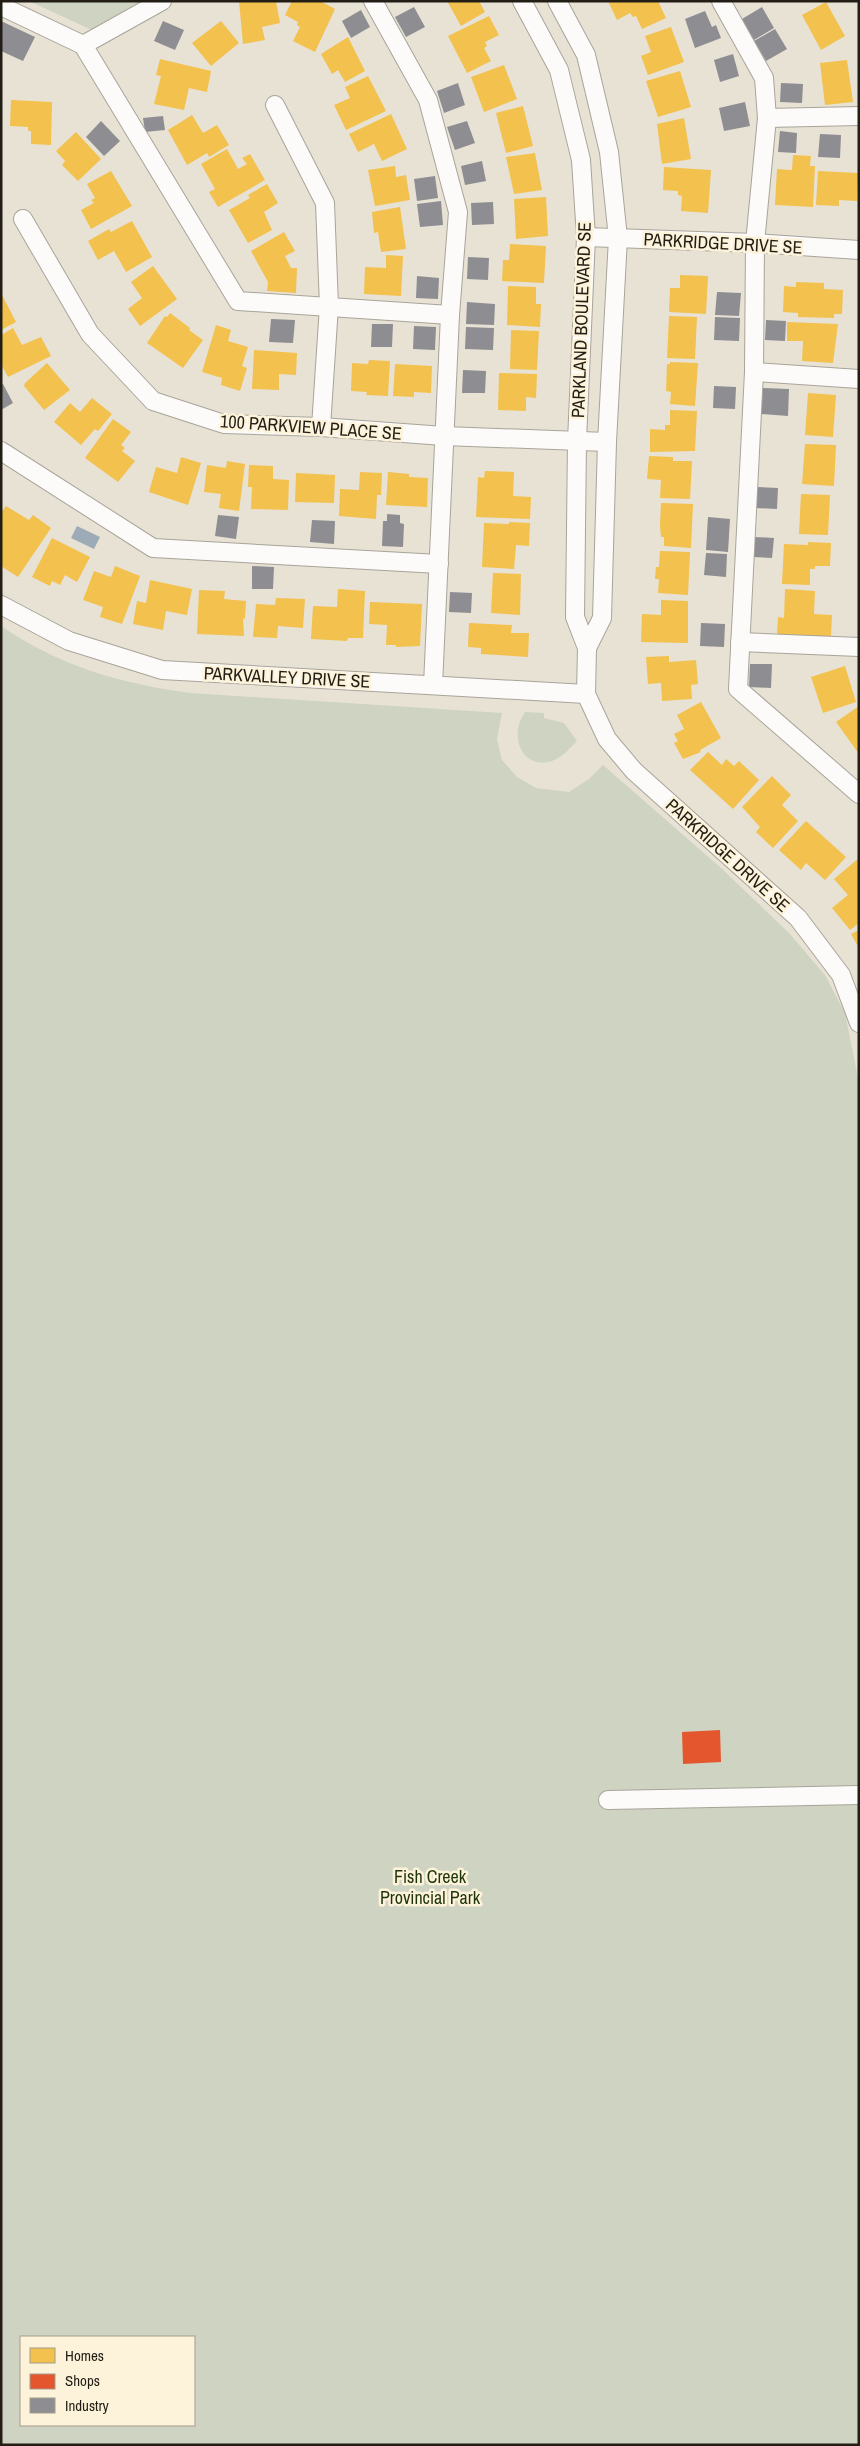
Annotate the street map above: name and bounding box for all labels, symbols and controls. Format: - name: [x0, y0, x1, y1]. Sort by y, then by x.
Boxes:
- street label: PARKLAND BOULEVARD SE: [565, 221, 597, 419]
- street label: PARKRIDGE DRIVE SE: [643, 226, 803, 260]
- street label: 100 PARKVIEW PLACE SE: [219, 408, 403, 446]
- street label: PARKVALLEY DRIVE SE: [203, 660, 371, 694]
- street label: PARKRIDGE DRIVE SE: [661, 793, 795, 917]
- park label: Fish Creek Provincial Park: [380, 1864, 481, 1910]
- legend: [20, 2336, 195, 2426]
- text: Homes: [65, 2345, 104, 2366]
- text: Shops: [65, 2370, 100, 2391]
- text: Industry: [65, 2395, 110, 2416]

